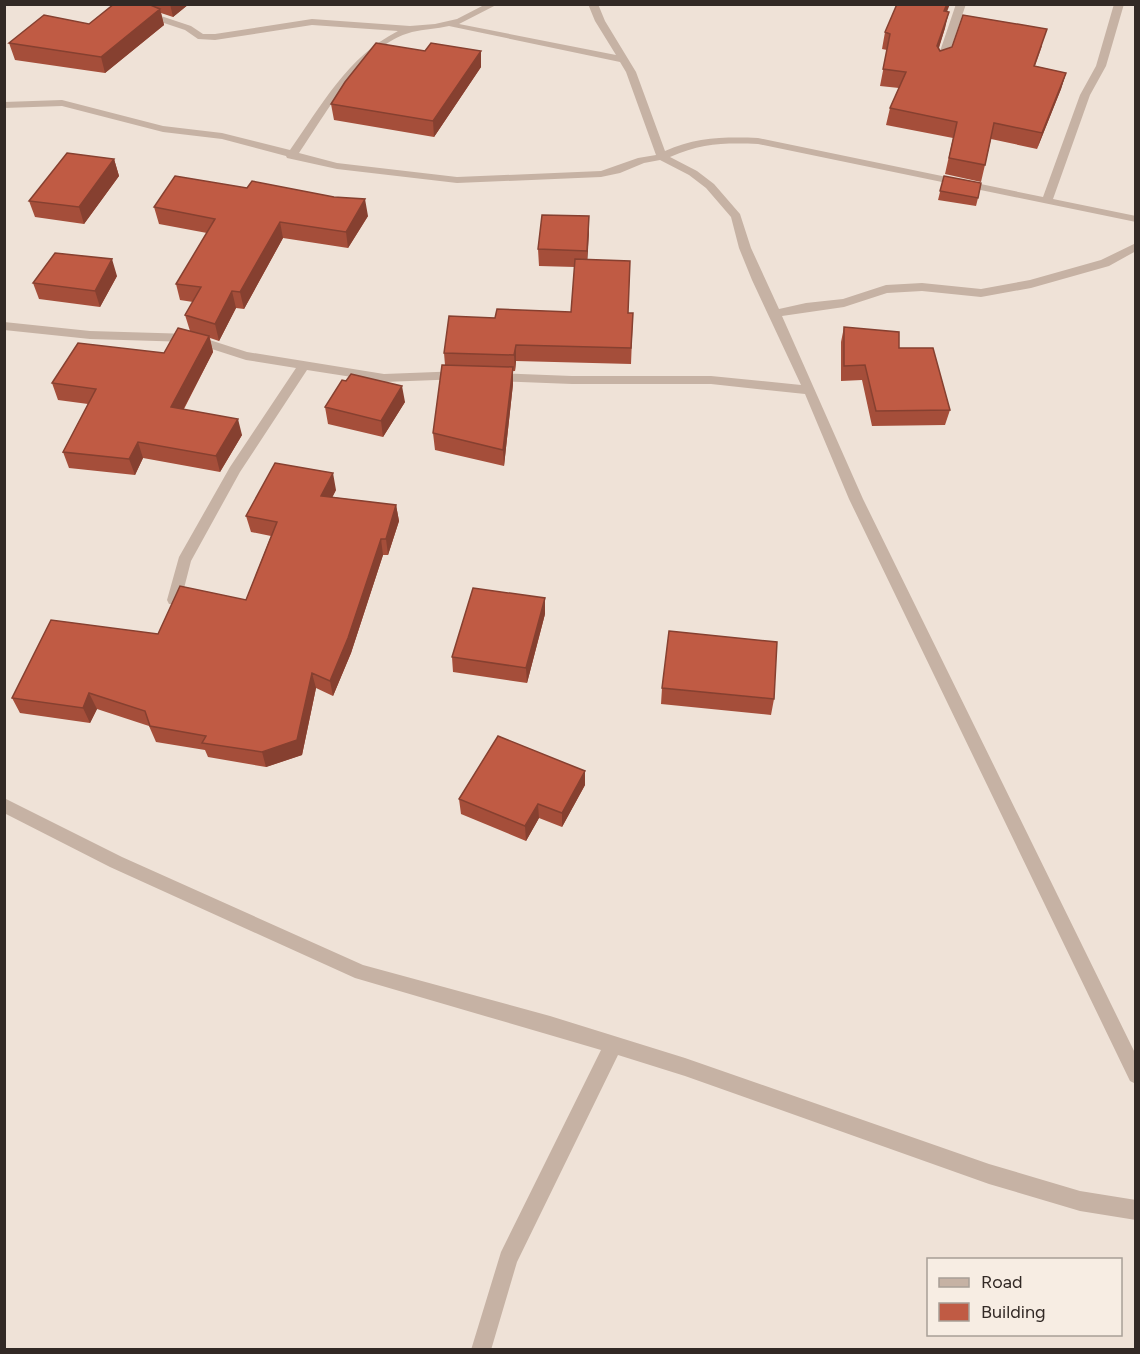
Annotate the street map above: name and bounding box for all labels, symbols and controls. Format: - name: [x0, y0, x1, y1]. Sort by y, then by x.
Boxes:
- legend: [927, 1258, 1122, 1336]
- text: Road: [981, 1271, 1022, 1293]
- text: Building: [981, 1301, 1046, 1323]

